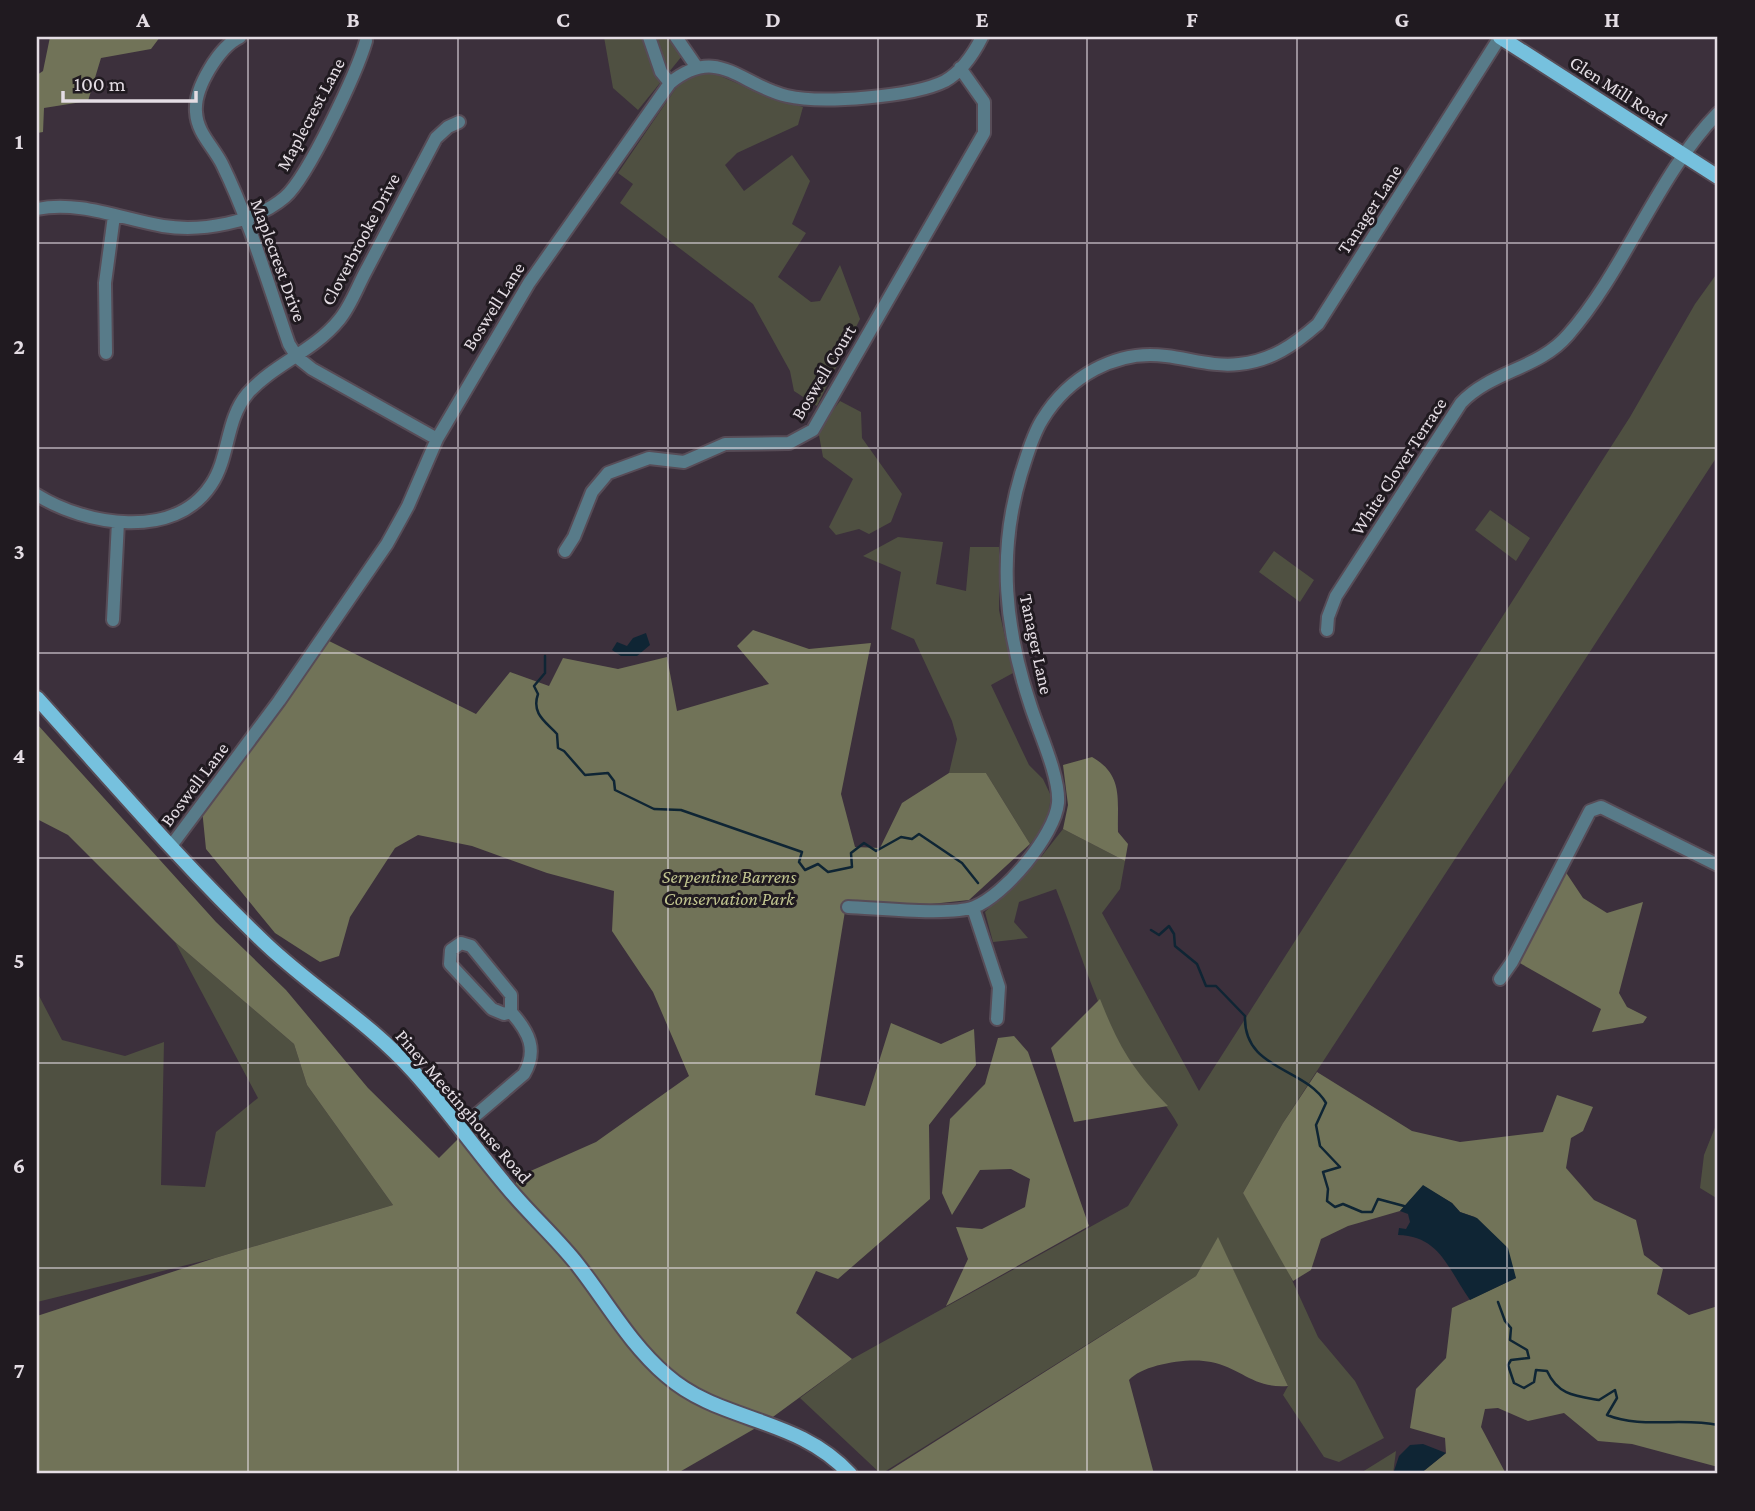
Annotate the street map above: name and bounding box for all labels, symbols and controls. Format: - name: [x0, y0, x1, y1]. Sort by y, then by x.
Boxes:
- text: A: [135, 6, 150, 32]
- text: B: [346, 6, 360, 32]
- text: C: [556, 6, 570, 32]
- text: D: [765, 6, 781, 32]
- text: E: [975, 6, 989, 32]
- text: F: [1186, 6, 1198, 32]
- text: G: [1395, 6, 1410, 32]
- text: H: [1604, 6, 1620, 32]
- street label: Glen Mill Road: [1566, 51, 1671, 130]
- street label: Maplecrest Lane: [272, 54, 349, 174]
- scale bar: [63, 60, 196, 104]
- text: 100 m: [74, 72, 126, 96]
- text: 1: [15, 128, 24, 154]
- street label: Tanager Lane: [1333, 161, 1406, 258]
- street label: Cloverbrooke Drive: [317, 170, 404, 309]
- street label: Maplecrest Drive: [247, 196, 310, 324]
- street label: Boswell Lane: [458, 258, 529, 354]
- street label: Boswell Court: [787, 321, 860, 423]
- text: 2: [13, 333, 25, 359]
- street label: White Clover Terrace: [1346, 394, 1451, 539]
- text: 3: [13, 538, 25, 564]
- street label: Tanager Lane: [1016, 592, 1057, 696]
- street label: Boswell Lane: [156, 738, 233, 830]
- text: 4: [13, 742, 25, 768]
- park label: Serpentine Barrens Conservation Park: [662, 866, 796, 909]
- text: 5: [13, 947, 25, 973]
- street label: Piney Meetinghouse Road: [391, 1025, 536, 1187]
- text: 6: [13, 1152, 25, 1178]
- text: 7: [13, 1357, 25, 1383]

